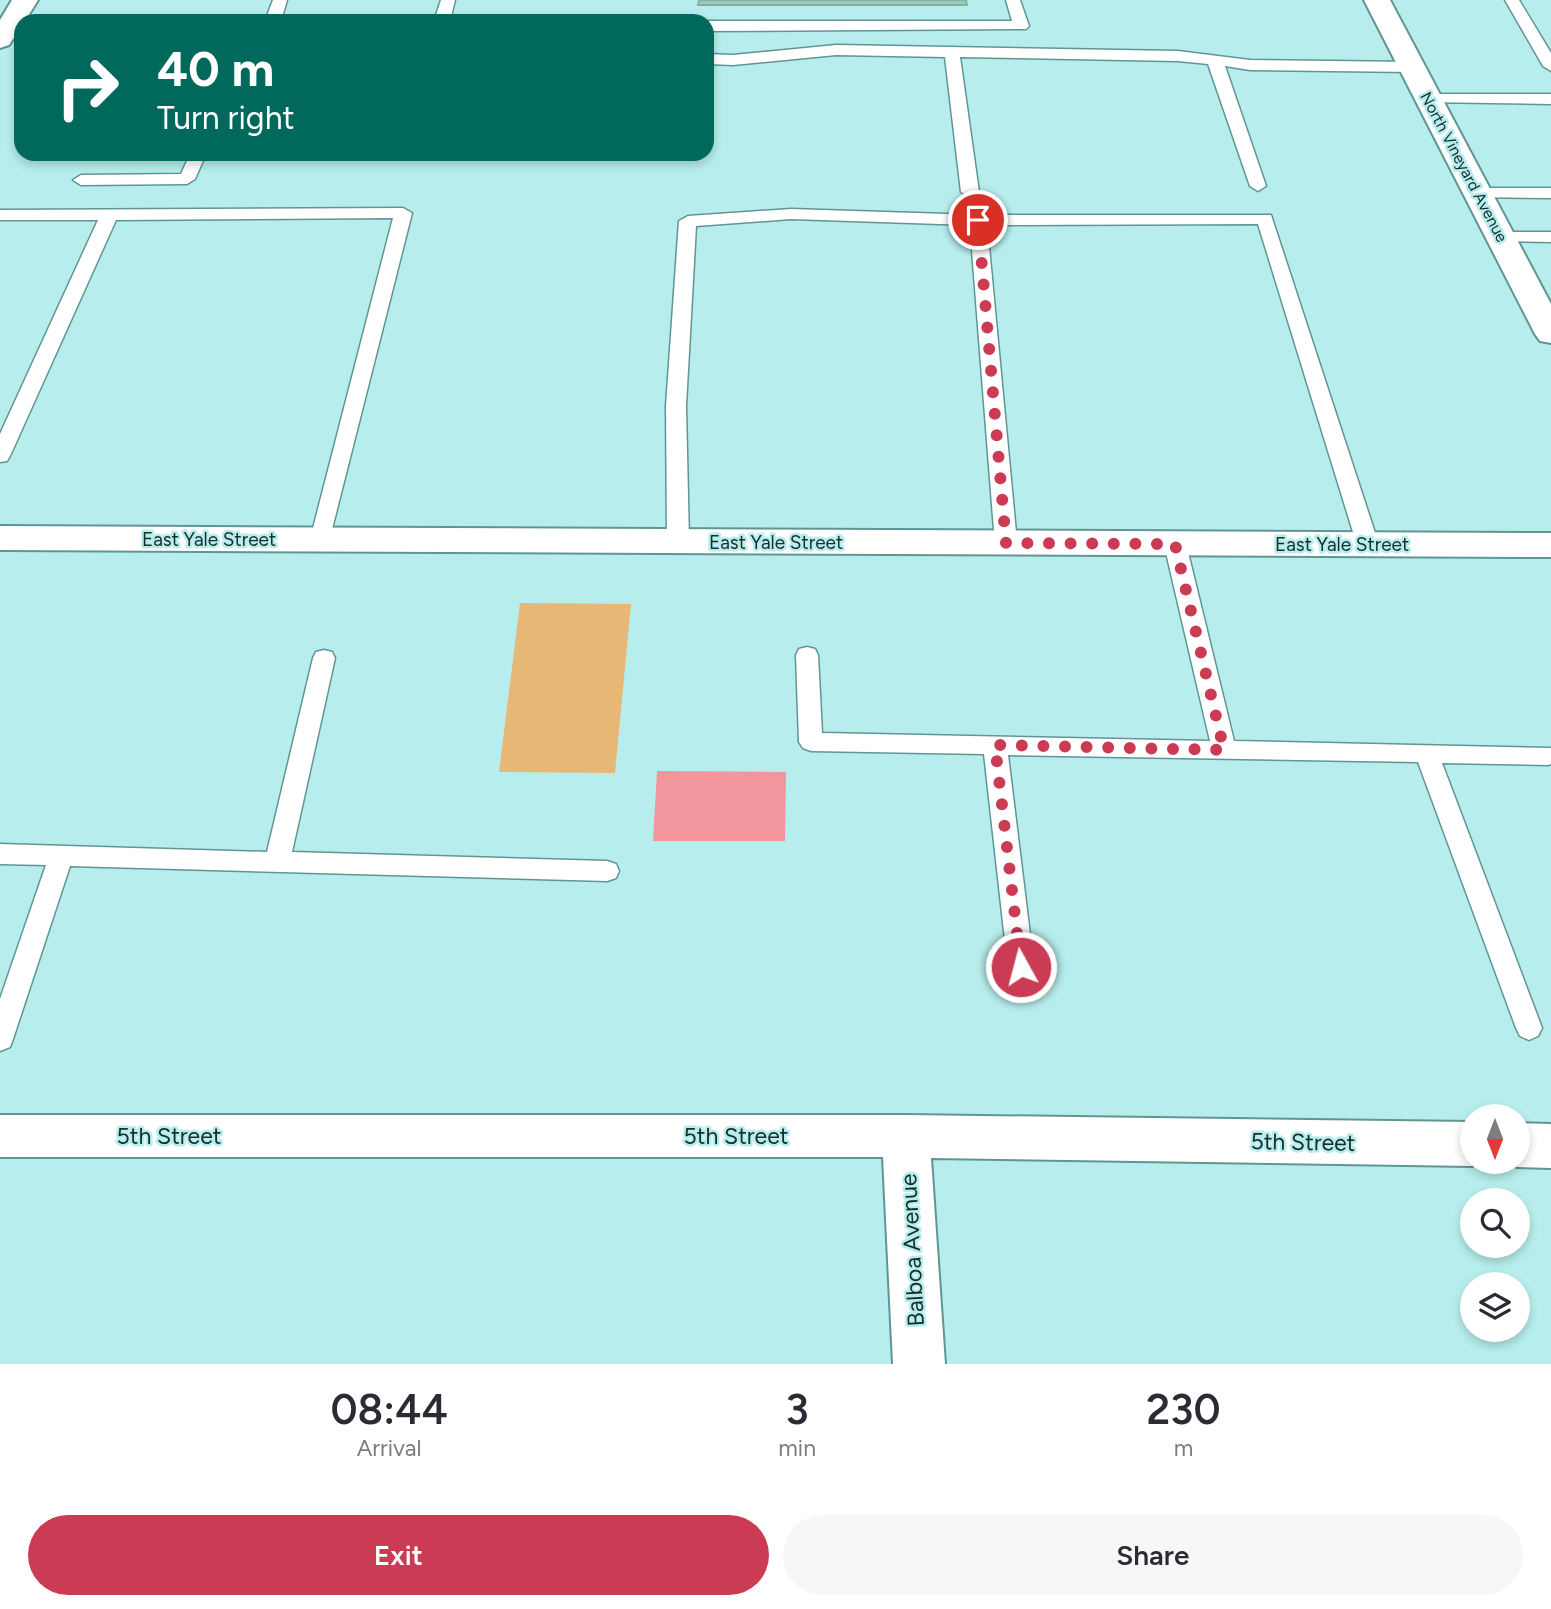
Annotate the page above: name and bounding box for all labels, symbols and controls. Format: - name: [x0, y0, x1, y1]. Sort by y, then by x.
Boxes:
- text: 40 m: [157, 39, 274, 98]
- icon: right: [42, 42, 133, 133]
- street label: North Vineyard Avenue: [1416, 89, 1512, 246]
- text: Turn right: [157, 99, 295, 137]
- pin: [948, 190, 1008, 250]
- icon: arrive: [959, 201, 997, 239]
- street label: East Yale Street: [142, 528, 276, 551]
- street label: East Yale Street: [709, 531, 843, 554]
- street label: East Yale Street: [1275, 533, 1409, 556]
- position arrow: [984, 930, 1058, 1004]
- north arrow: [1460, 1104, 1530, 1174]
- map controls: [1460, 1104, 1530, 1342]
- street label: 5th Street: [117, 1122, 221, 1150]
- street label: 5th Street: [684, 1122, 788, 1150]
- street label: 5th Street: [1250, 1127, 1356, 1157]
- street label: Balboa Avenue: [894, 1173, 930, 1327]
- button: search: [1460, 1188, 1530, 1258]
- button: layers: [1460, 1272, 1530, 1342]
- text: 08:44: [330, 1384, 448, 1435]
- text: 3: [786, 1384, 809, 1435]
- text: 230: [1146, 1384, 1221, 1435]
- text: Arrival: [357, 1434, 422, 1462]
- text: min: [778, 1434, 816, 1462]
- text: m: [1174, 1434, 1193, 1462]
- button: Exit: [28, 1515, 769, 1595]
- button: Share: [783, 1515, 1523, 1595]

